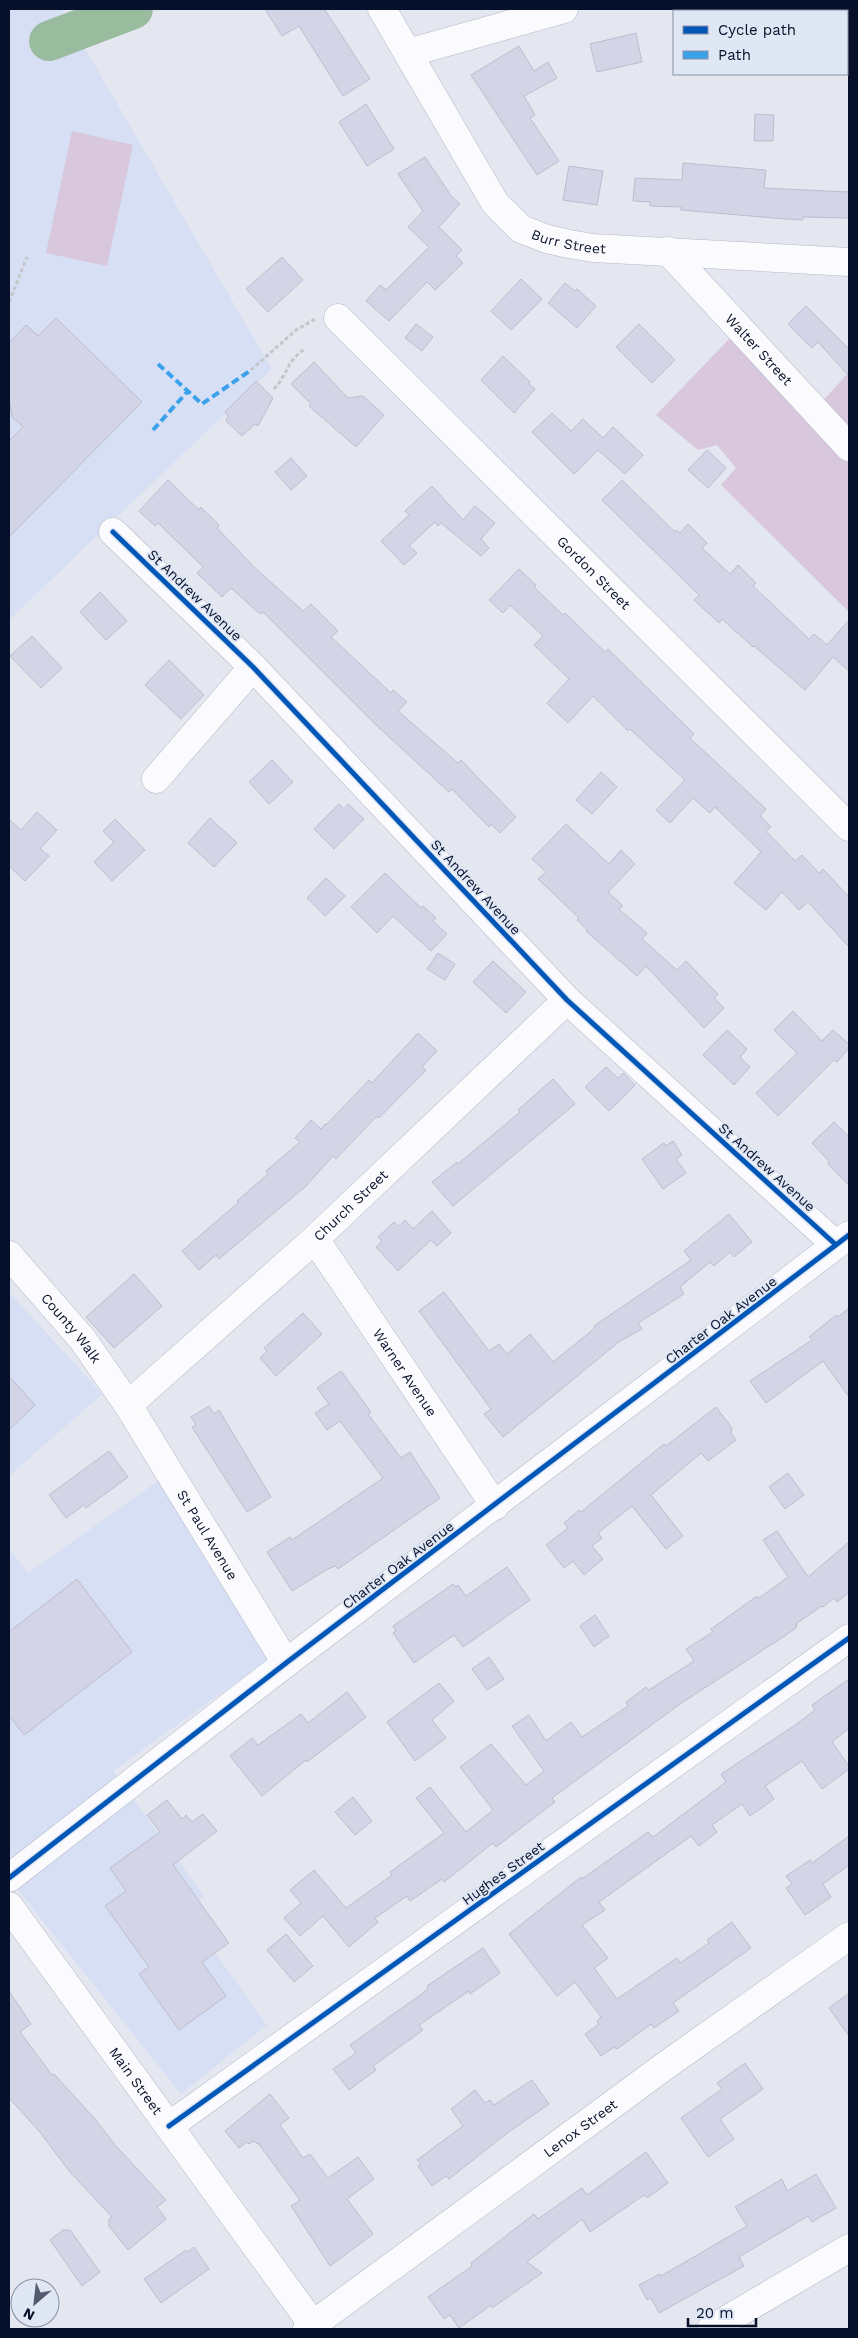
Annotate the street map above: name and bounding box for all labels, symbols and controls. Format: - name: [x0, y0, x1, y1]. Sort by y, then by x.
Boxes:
- legend: [673, 10, 848, 75]
- text: Cycle path: [718, 21, 796, 39]
- text: Path: [718, 46, 751, 64]
- street label: Burr Street: [529, 226, 606, 257]
- street label: Walter Street: [722, 311, 796, 388]
- street label: Gordon Street: [554, 533, 634, 613]
- street label: St Andrew Avenue: [145, 546, 245, 644]
- street label: St Andrew Avenue: [428, 836, 524, 938]
- street label: St Andrew Avenue: [715, 1119, 819, 1215]
- street label: Church Street: [310, 1166, 391, 1244]
- street label: Charter Oak Avenue: [662, 1273, 780, 1367]
- street label: County Walk: [38, 1290, 104, 1366]
- street label: Warner Avenue: [370, 1326, 440, 1419]
- street label: St Paul Avenue: [174, 1487, 241, 1583]
- street label: Charter Oak Avenue: [339, 1518, 457, 1612]
- street label: Hughes Street: [459, 1838, 547, 1908]
- street label: Main Street: [106, 2044, 166, 2118]
- street label: Lenox Street: [540, 2096, 620, 2161]
- north arrow: [10, 2278, 60, 2328]
- scale bar: [688, 2296, 756, 2328]
- text: 20 m: [696, 2304, 734, 2322]
- text: N: [21, 2305, 37, 2324]

